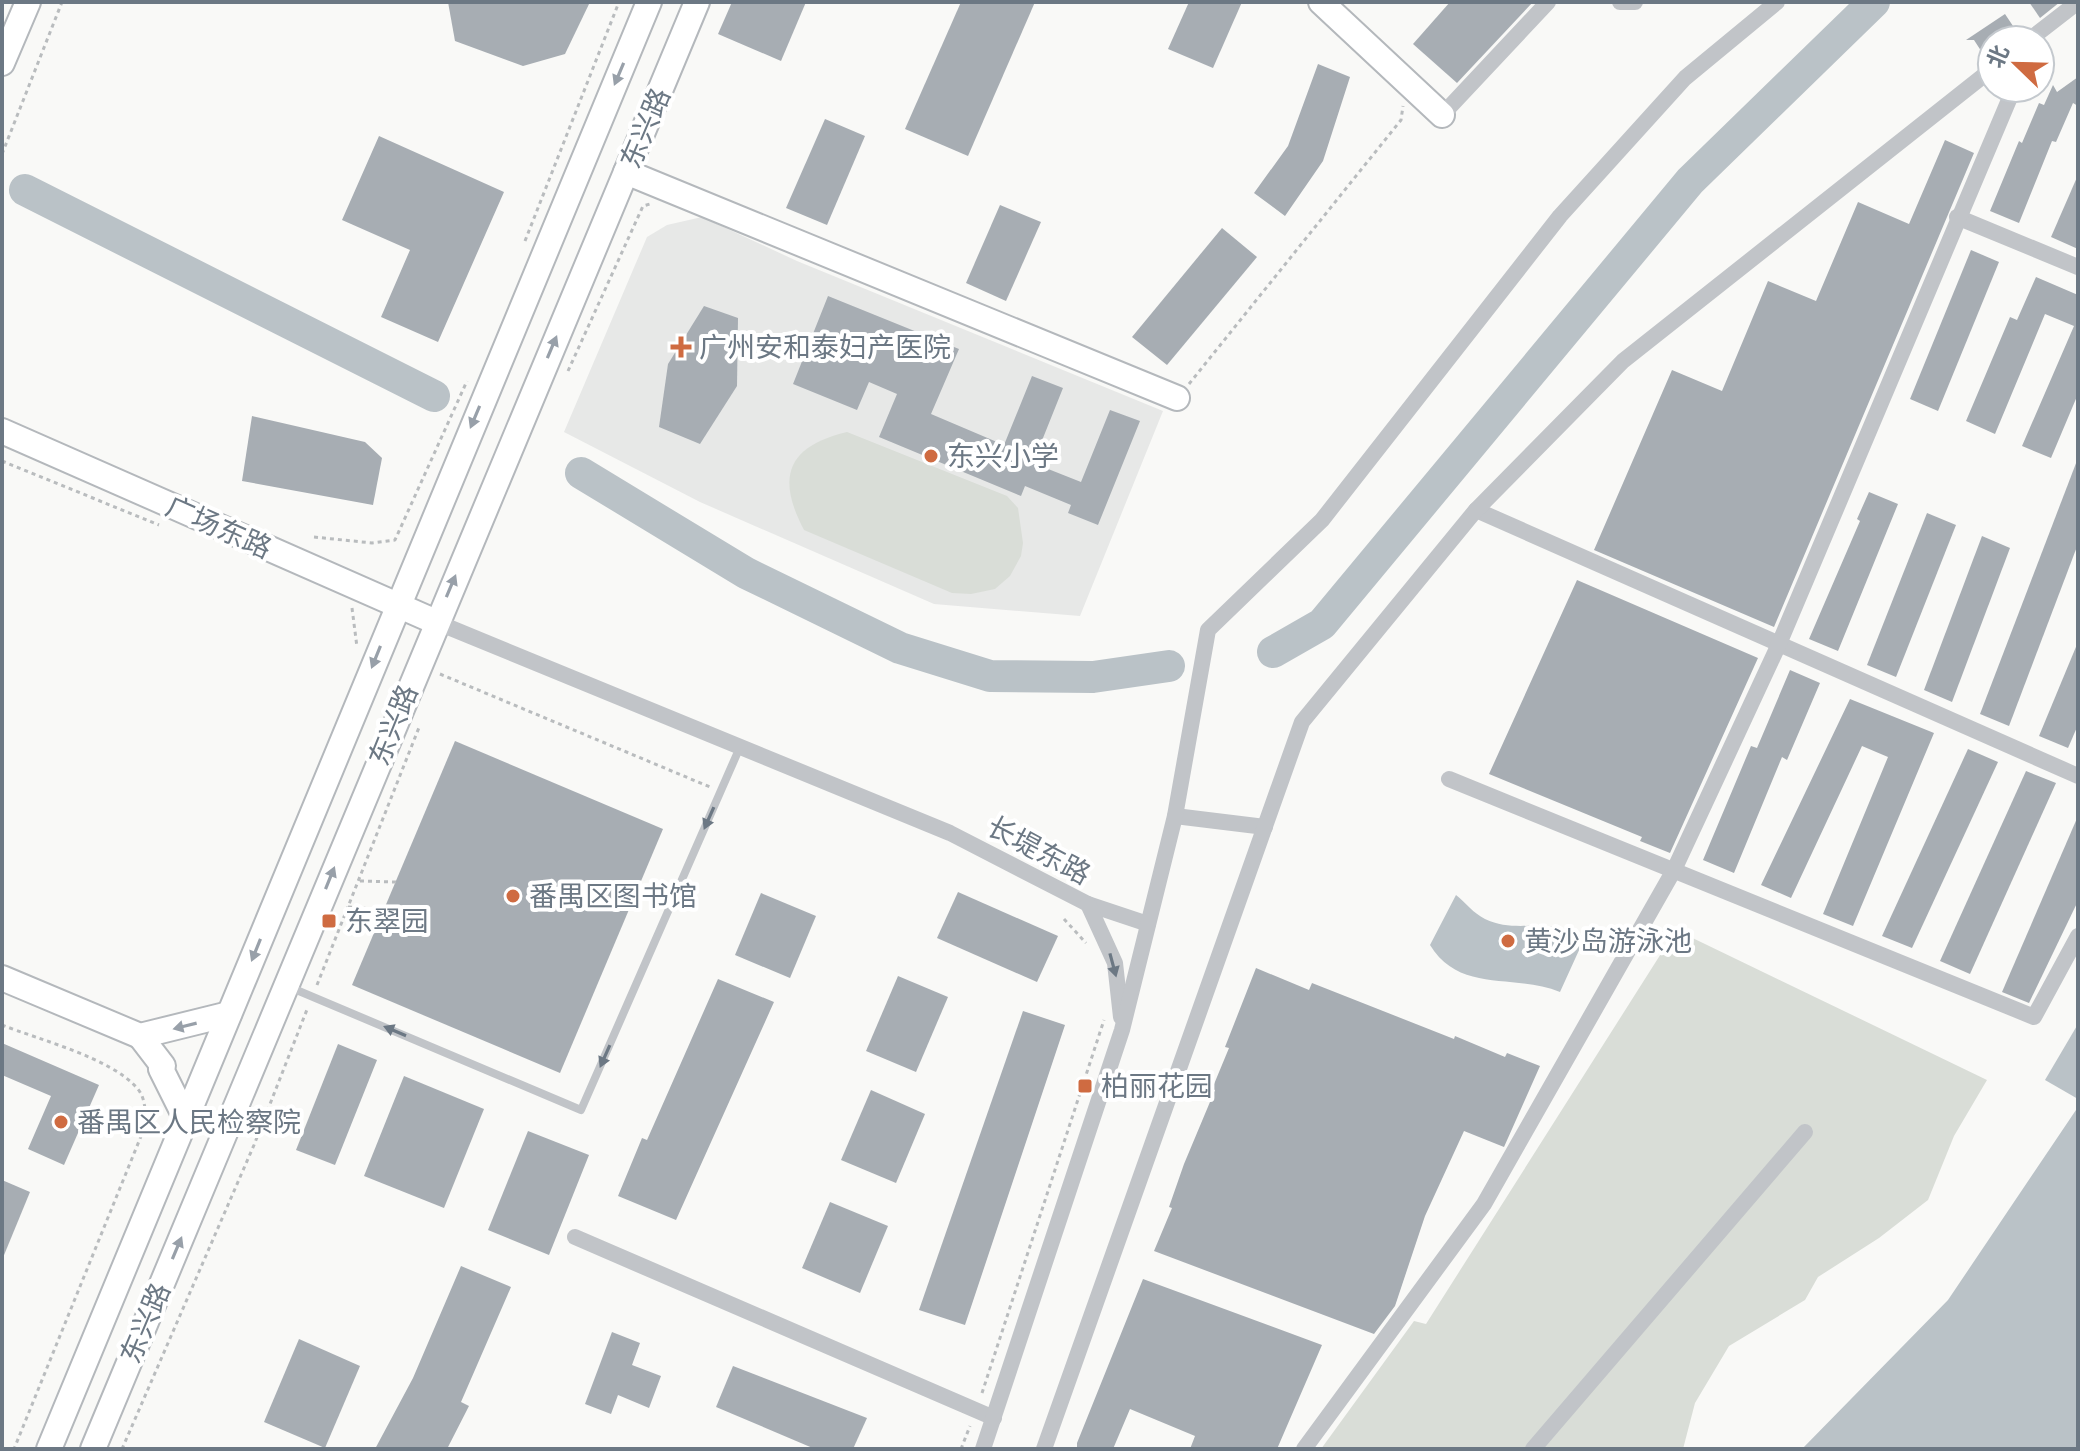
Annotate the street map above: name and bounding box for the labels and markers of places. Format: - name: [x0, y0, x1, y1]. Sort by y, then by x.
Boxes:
- place label: 广州安和泰妇产医院: [699, 329, 951, 365]
- marker: 广州安和泰妇产医院: [670, 336, 692, 358]
- place label: 东兴小学: [947, 438, 1059, 474]
- marker: 东兴小学: [922, 447, 940, 465]
- place label: 番禺区图书馆: [529, 878, 697, 914]
- marker: 番禺区图书馆: [504, 887, 522, 905]
- place label: 东翠园: [345, 903, 429, 939]
- marker: 东翠园: [320, 912, 338, 930]
- place label: 黄沙岛游泳池: [1524, 923, 1692, 959]
- marker: 黄沙岛游泳池: [1499, 932, 1517, 950]
- place label: 柏丽花园: [1101, 1068, 1213, 1104]
- marker: 柏丽花园: [1076, 1077, 1094, 1095]
- place label: 番禺区人民检察院: [77, 1104, 301, 1140]
- marker: 番禺区人民检察院: [52, 1113, 70, 1131]

